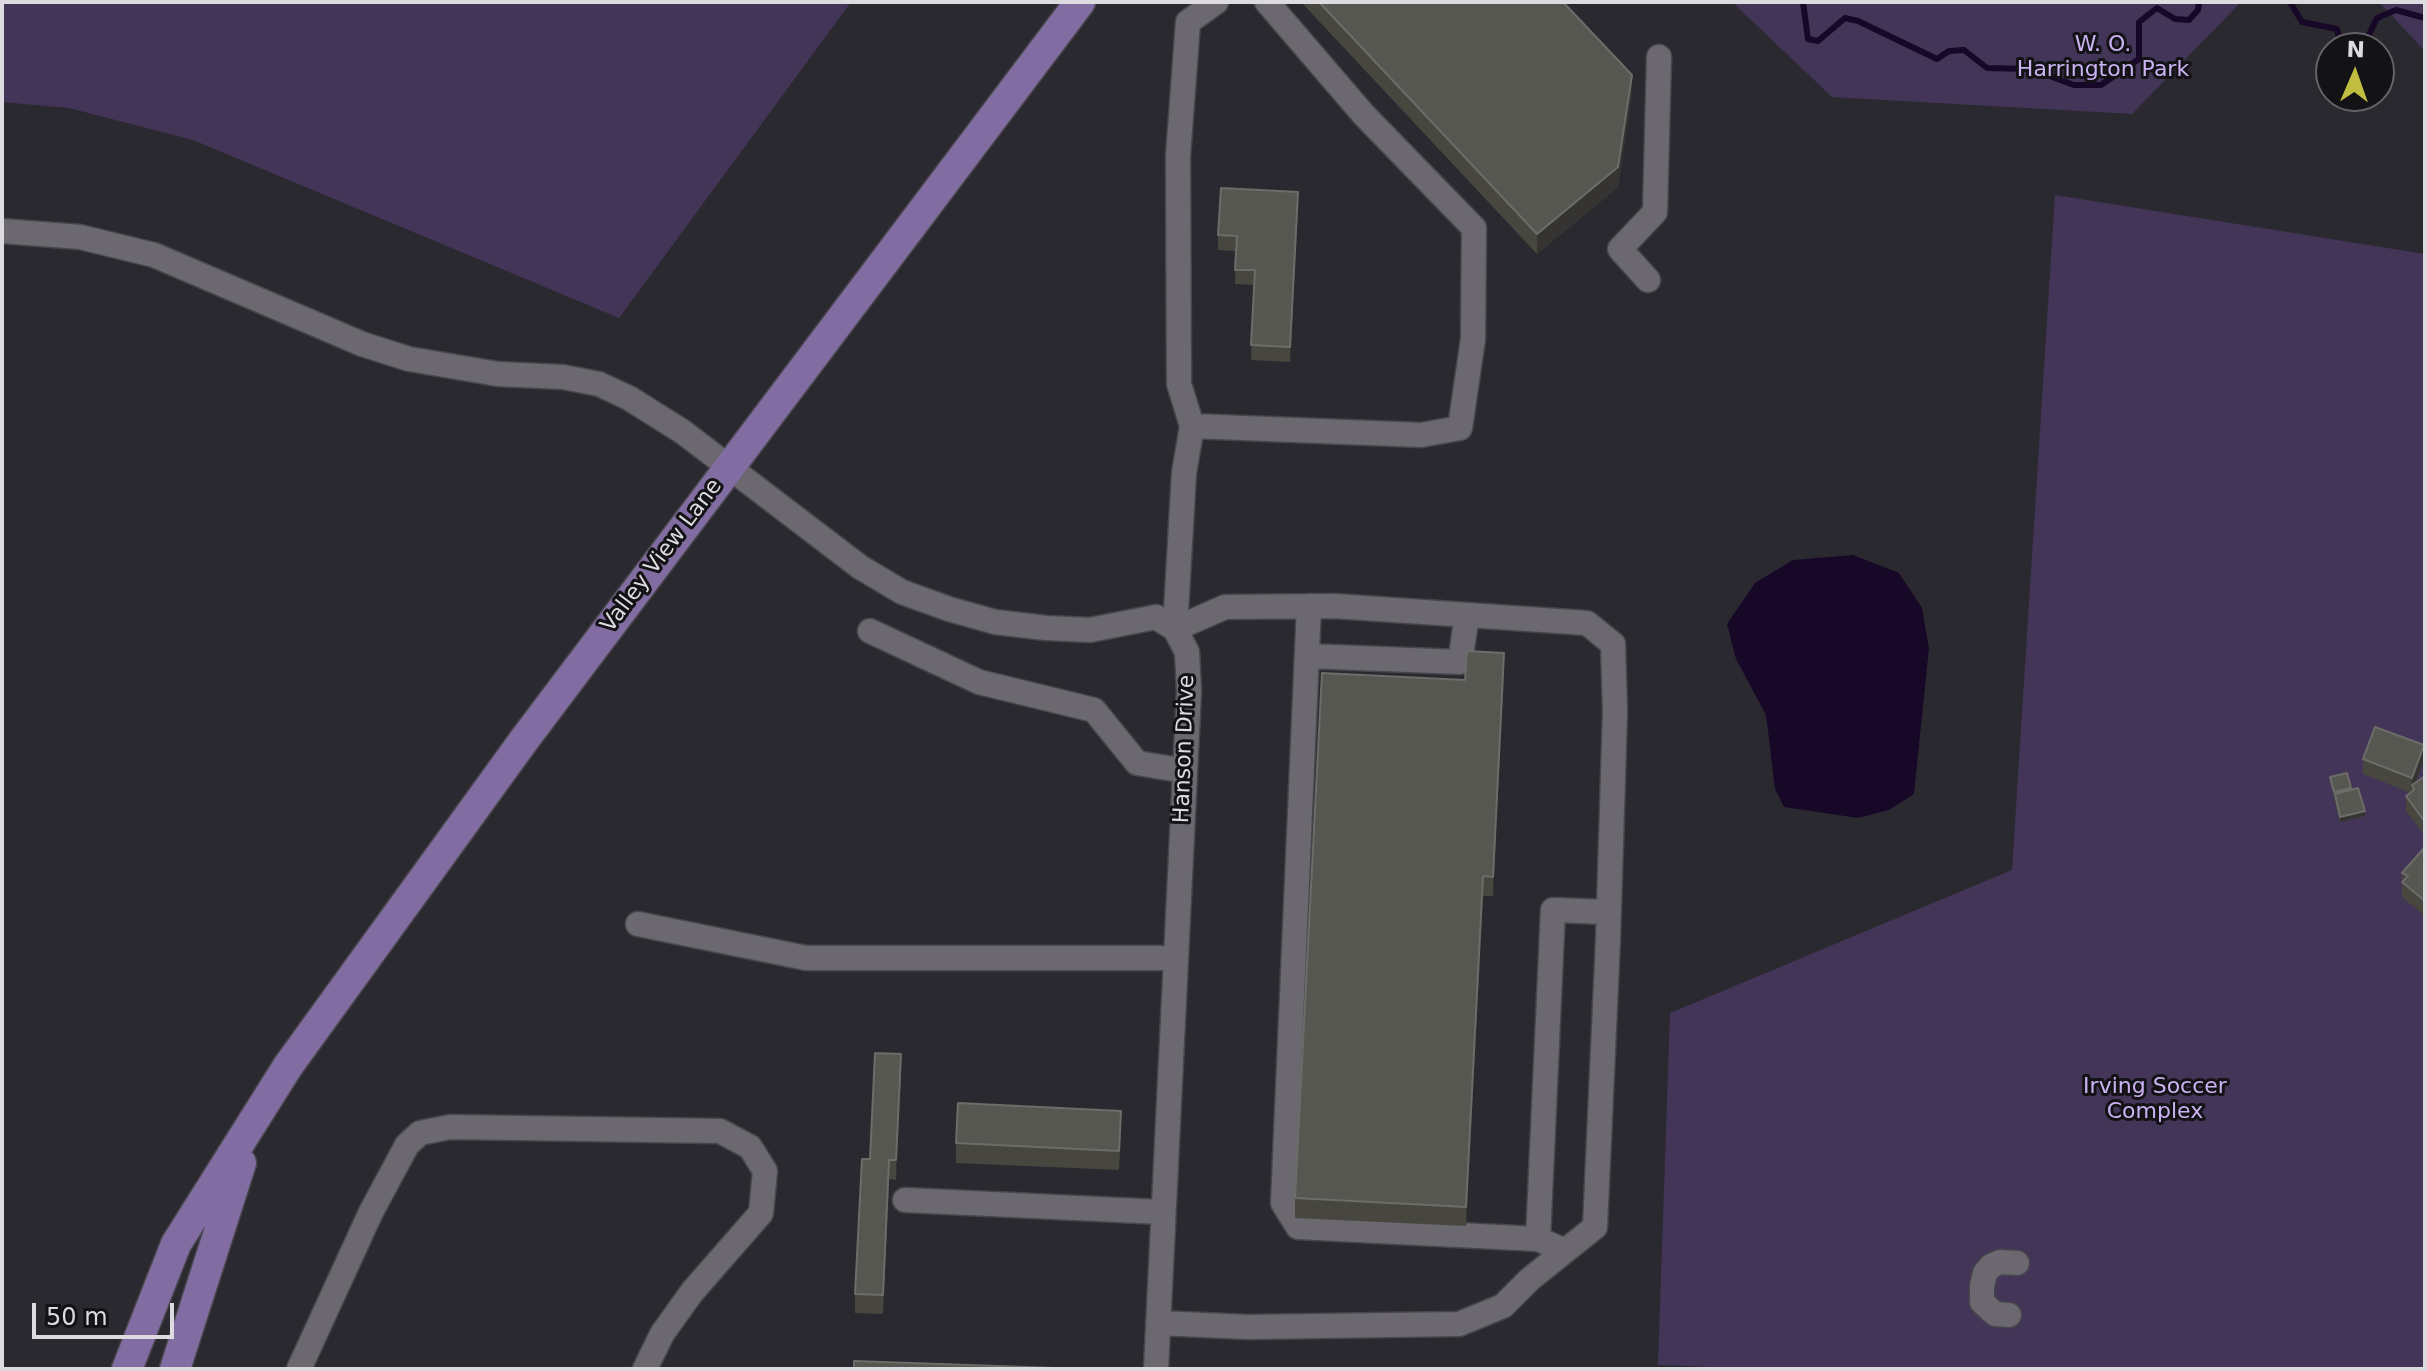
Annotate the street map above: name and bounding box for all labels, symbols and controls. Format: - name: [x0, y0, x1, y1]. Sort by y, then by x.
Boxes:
- park label: W. O. Harrington Park: [2017, 32, 2189, 84]
- north arrow: [2315, 32, 2395, 112]
- text: N: [2346, 37, 2365, 62]
- street label: Valley View Lane: [596, 474, 728, 638]
- street label: Hanson Drive: [1169, 674, 1201, 824]
- park label: Irving Soccer Complex: [2083, 1074, 2227, 1126]
- scale bar: [36, 1287, 178, 1337]
- text: 50 m: [46, 1303, 108, 1331]

